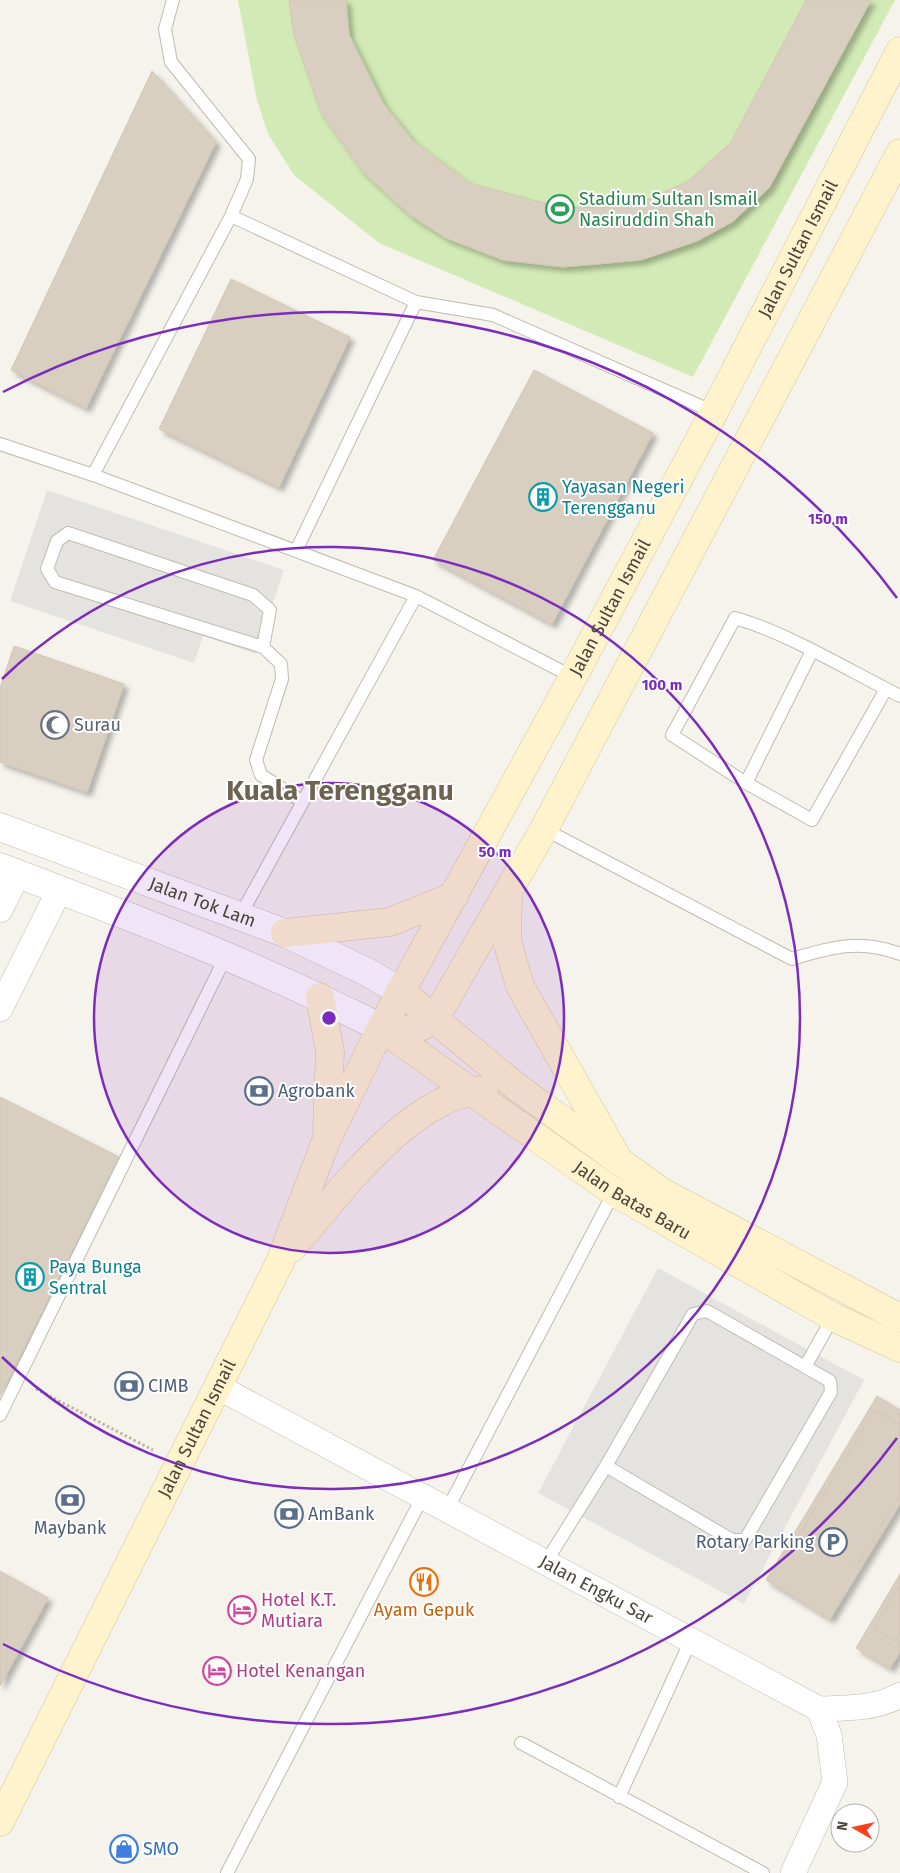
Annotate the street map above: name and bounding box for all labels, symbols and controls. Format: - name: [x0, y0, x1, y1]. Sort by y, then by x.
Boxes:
- street label: Jalan Sultan Ismail: [753, 176, 843, 321]
- place label: Stadium Sultan Ismail Nasiruddin Shah: [579, 188, 758, 231]
- sports icon: Stadium Sultan Ismail Nasiruddin Shah: [545, 194, 575, 224]
- place label: Yayasan Negeri Terengganu: [562, 476, 685, 519]
- building icon: Yayasan Negeri Terengganu: [528, 482, 558, 512]
- text: 150 m: [808, 510, 848, 528]
- street label: Jalan Sultan Ismail: [565, 535, 655, 680]
- text: 100 m: [642, 676, 682, 694]
- mosque icon: Surau: [40, 710, 70, 740]
- place label: Surau: [74, 714, 121, 736]
- district label: Kuala Terengganu: [226, 774, 454, 807]
- text: 50 m: [478, 843, 512, 861]
- street label: Jalan Tok Lam: [146, 872, 259, 932]
- centre of rings: [320, 1009, 338, 1027]
- bank icon: Agrobank: [244, 1076, 274, 1106]
- place label: Agrobank: [278, 1080, 355, 1102]
- street label: Jalan Batas Baru: [569, 1156, 695, 1245]
- place label: Paya Bunga Sentral: [49, 1256, 142, 1299]
- building icon: Paya Bunga Sentral: [15, 1262, 45, 1292]
- street label: Jalan Sultan Ismail: [153, 1356, 241, 1501]
- bank icon: CIMB: [114, 1371, 144, 1401]
- place label: CIMB: [148, 1375, 188, 1397]
- bank icon: Maybank: [55, 1485, 85, 1515]
- bank icon: AmBank: [274, 1499, 304, 1529]
- place label: AmBank: [308, 1503, 375, 1525]
- place label: Maybank: [34, 1517, 107, 1539]
- parking icon: Rotary Parking: [818, 1527, 848, 1557]
- place label: Rotary Parking: [696, 1531, 815, 1553]
- street label: Jalan Engku Sar: [536, 1550, 657, 1629]
- restaurant icon: Ayam Gepuk: [409, 1567, 439, 1597]
- place label: Hotel K.T. Mutiara: [261, 1589, 336, 1632]
- hotel icon: Hotel K.T. Mutiara: [227, 1595, 257, 1625]
- place label: Ayam Gepuk: [374, 1599, 475, 1621]
- hotel icon: Hotel Kenangan: [202, 1656, 232, 1686]
- place label: Hotel Kenangan: [236, 1660, 365, 1682]
- north arrow: [830, 1803, 880, 1853]
- text: N: [834, 1820, 852, 1832]
- shop icon: SMO: [109, 1834, 139, 1864]
- place label: SMO: [143, 1838, 179, 1860]

